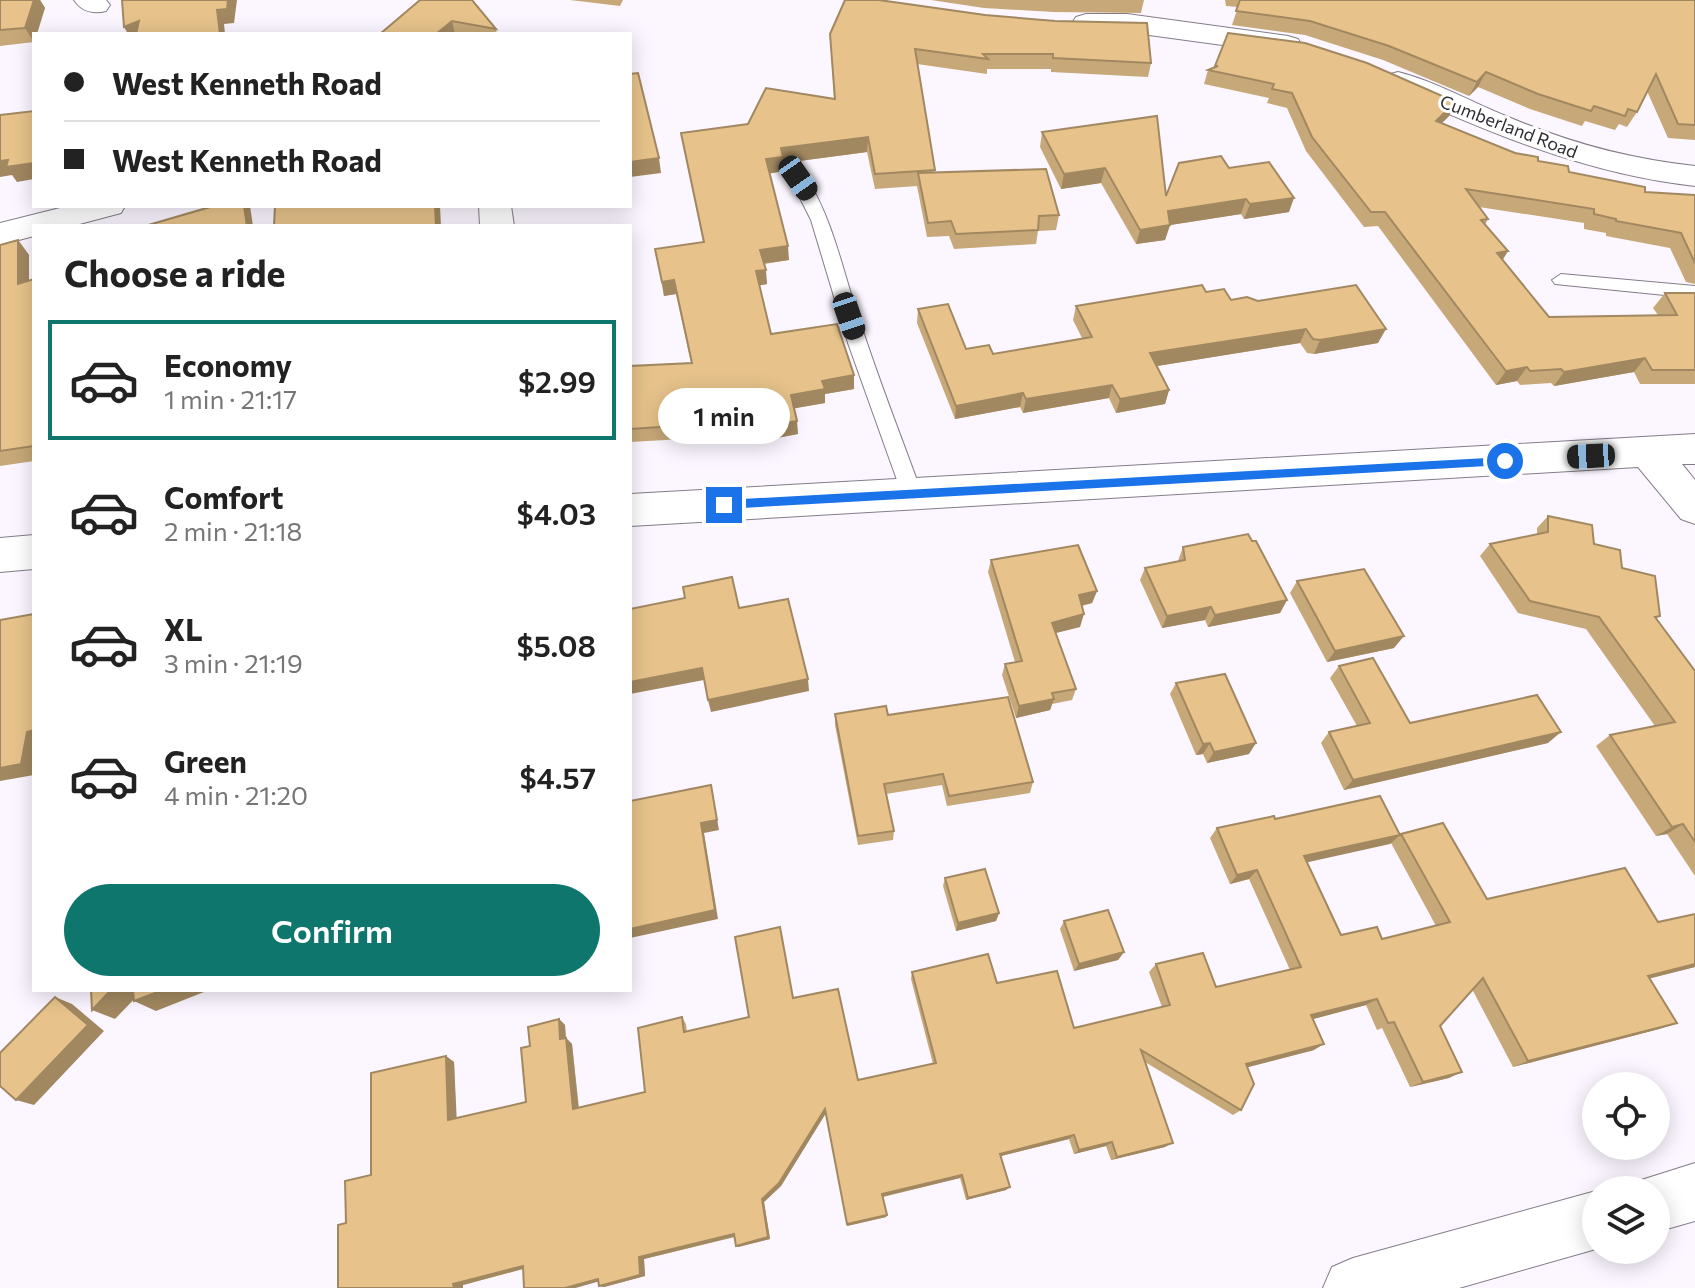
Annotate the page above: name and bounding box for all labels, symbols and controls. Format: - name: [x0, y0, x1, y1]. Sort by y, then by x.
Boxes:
- text: West Kenneth Road: [112, 64, 382, 101]
- street label: Cumberland Road: [1437, 90, 1581, 162]
- text: West Kenneth Road: [112, 141, 382, 178]
- car: [774, 151, 822, 205]
- text: Choose a ride: [64, 250, 285, 294]
- car: [830, 289, 868, 343]
- icon: car: [68, 344, 140, 416]
- text: Economy: [164, 346, 292, 383]
- text: $2.99: [518, 362, 596, 399]
- text: 1 min · 21:17: [164, 383, 297, 414]
- callout: 1 min: [658, 389, 790, 445]
- text: 1 min: [693, 400, 755, 431]
- route start: [1487, 443, 1523, 479]
- car: [1566, 443, 1616, 469]
- icon: car: [68, 476, 140, 548]
- text: Comfort: [164, 478, 283, 515]
- route end: [706, 487, 742, 523]
- text: $4.03: [517, 494, 596, 531]
- text: 2 min · 21:18: [164, 515, 302, 546]
- icon: car: [68, 608, 140, 680]
- text: XL: [164, 610, 203, 647]
- text: $5.08: [516, 626, 596, 663]
- text: 3 min · 21:19: [164, 647, 303, 678]
- icon: car: [68, 740, 140, 812]
- text: Green: [164, 742, 247, 779]
- text: $4.57: [519, 758, 596, 795]
- text: 4 min · 21:20: [164, 779, 308, 810]
- button: Confirm: [64, 884, 600, 976]
- map controls: [1582, 1072, 1670, 1264]
- button: locate: [1582, 1072, 1670, 1160]
- button: layers: [1582, 1176, 1670, 1264]

